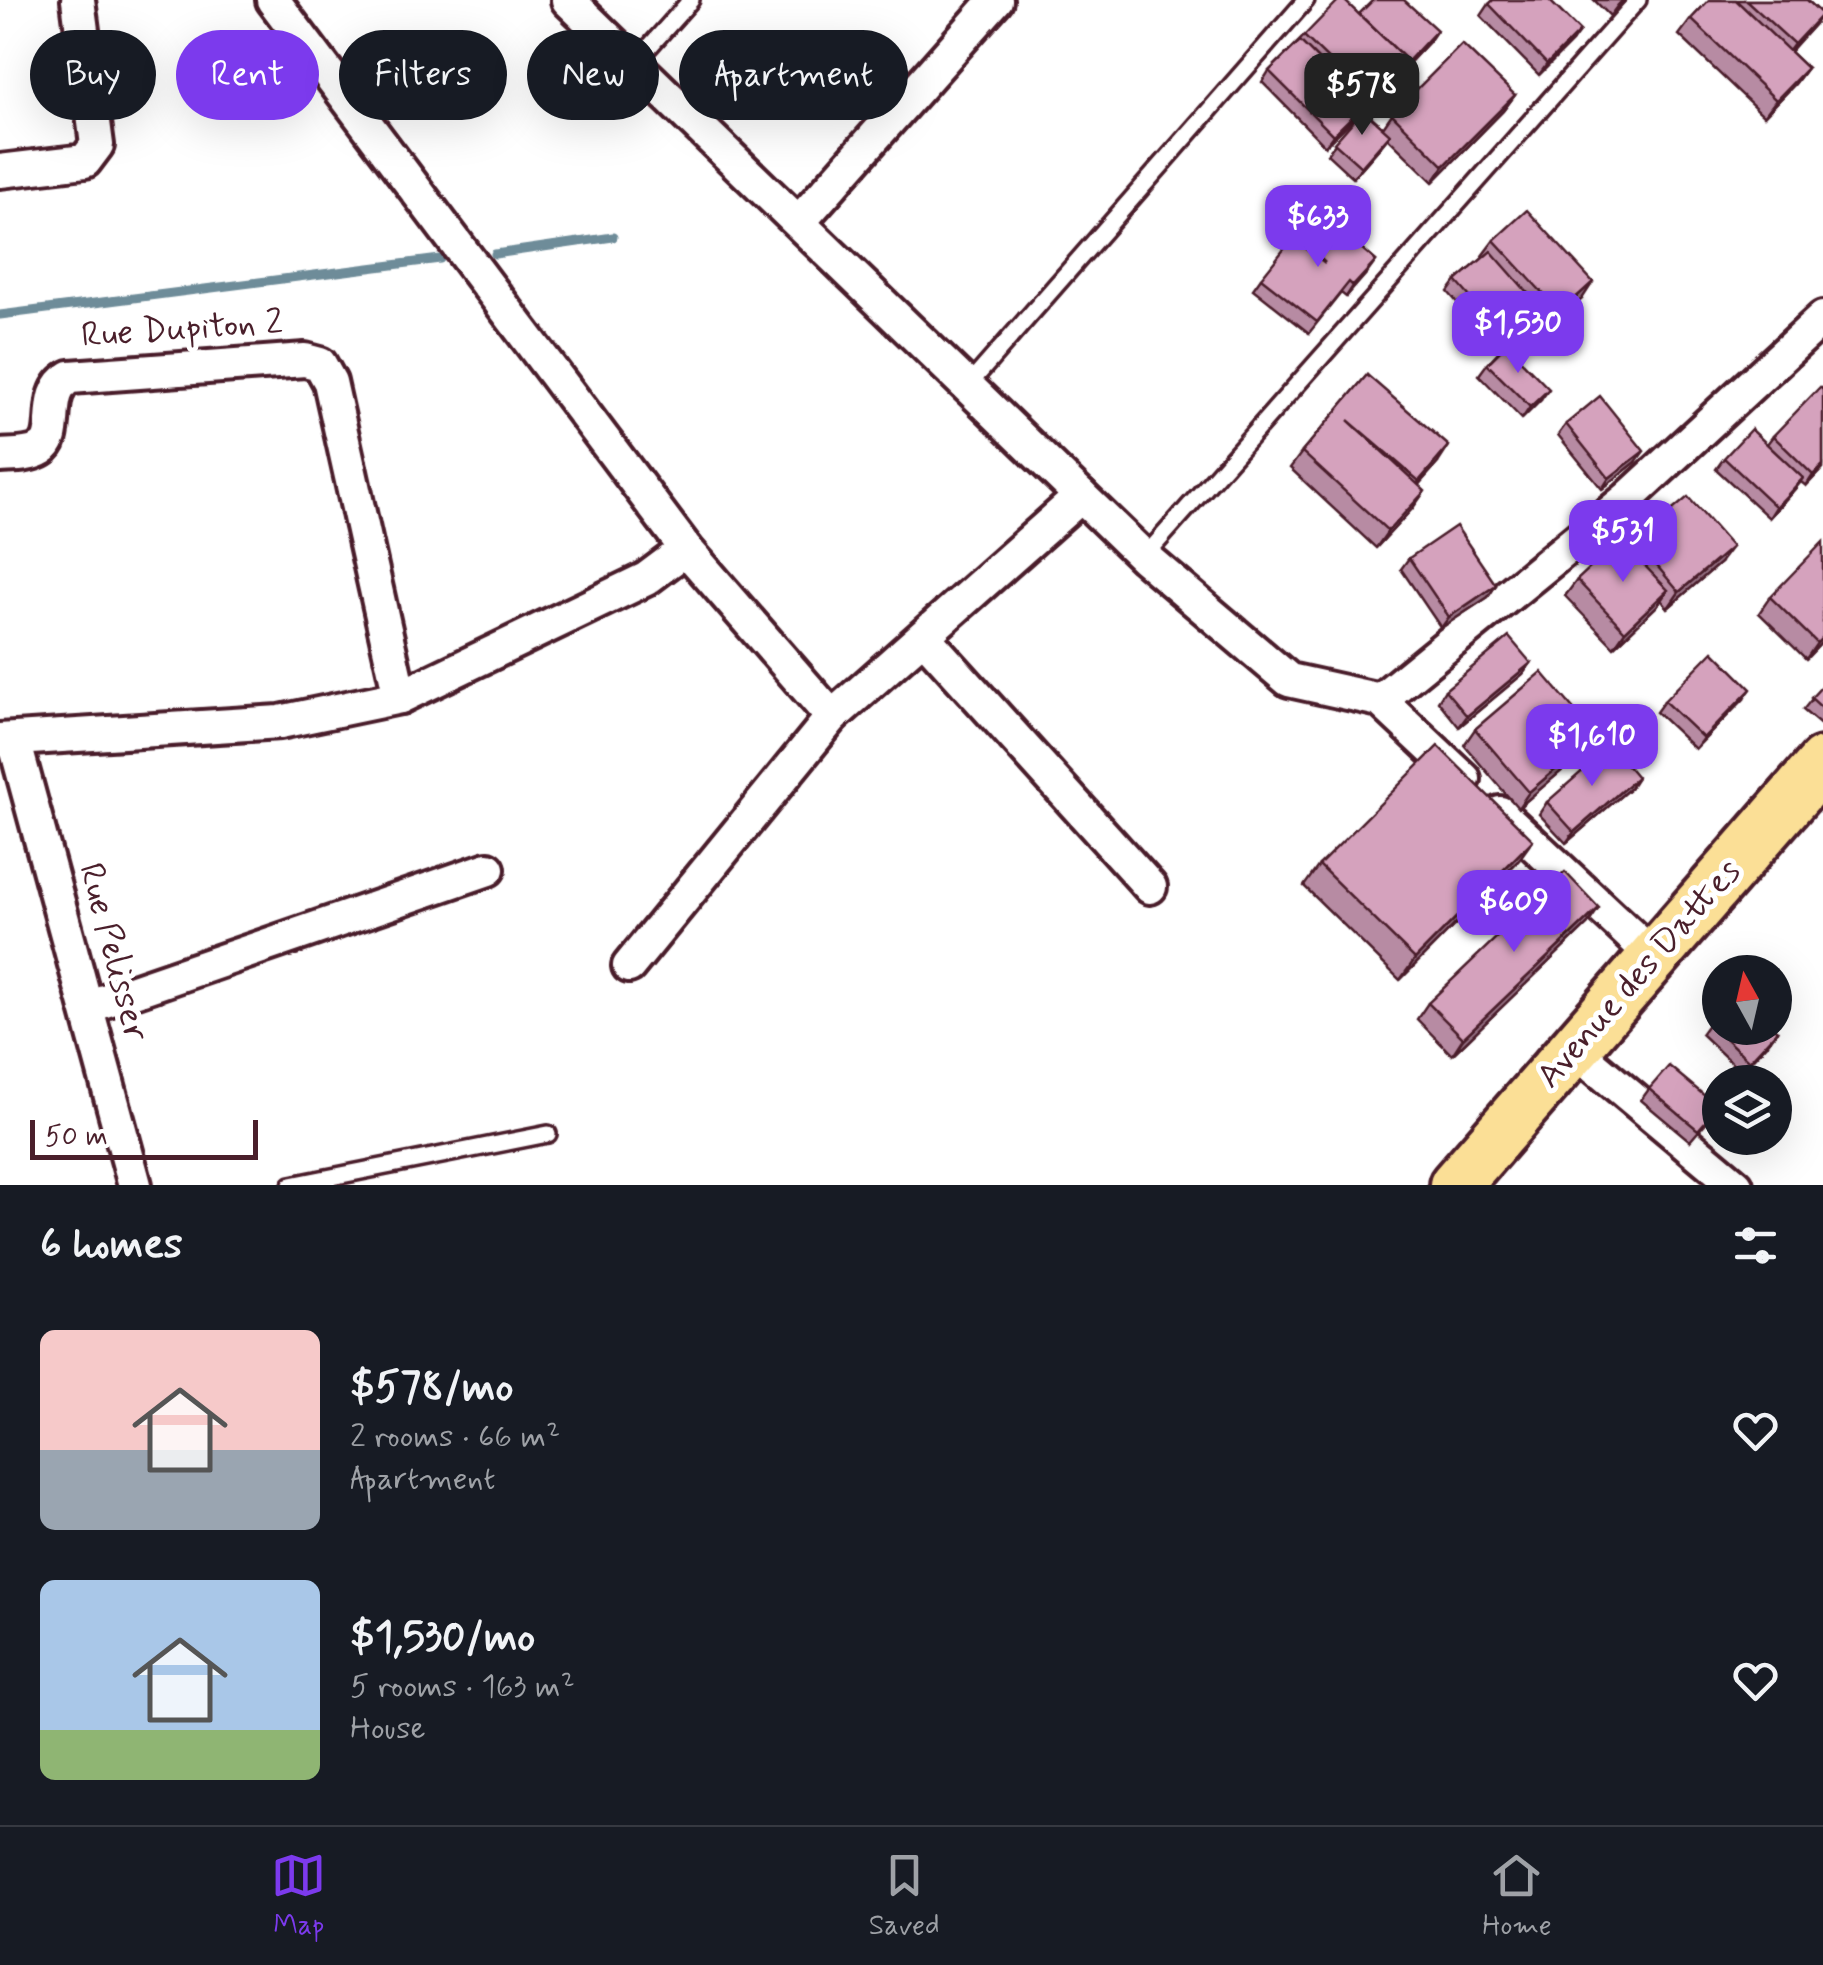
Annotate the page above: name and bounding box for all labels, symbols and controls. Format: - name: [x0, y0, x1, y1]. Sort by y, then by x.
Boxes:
- chip: Buy: [30, 30, 156, 120]
- chip: Rent: [176, 30, 319, 120]
- chip: Filters: [339, 30, 507, 120]
- chip: New: [527, 30, 659, 120]
- chip: Apartment: [679, 30, 908, 120]
- pin: $578: [1303, 53, 1421, 138]
- text: $578: [1326, 64, 1398, 106]
- pin: $633: [1259, 185, 1377, 270]
- text: $633: [1287, 196, 1349, 238]
- pin: $1,530: [1437, 291, 1599, 376]
- street label: Rue Dupiton 2: [80, 299, 284, 359]
- text: $1,530: [1474, 302, 1562, 344]
- pin: $531: [1564, 500, 1682, 585]
- text: $531: [1591, 511, 1655, 553]
- pin: $1,610: [1511, 704, 1673, 789]
- text: $1,610: [1548, 715, 1636, 757]
- street label: Avenue des Dattes: [1527, 850, 1751, 1098]
- street label: Rue Pelisser: [67, 858, 159, 1047]
- pin: $609: [1455, 870, 1573, 955]
- text: $609: [1479, 881, 1549, 923]
- north arrow: [1702, 955, 1792, 1045]
- map controls: [1702, 955, 1792, 1155]
- button: layers: [1702, 1065, 1792, 1155]
- scale bar: [30, 1115, 258, 1160]
- text: 50 m: [45, 1119, 108, 1156]
- text: 6 homes: [40, 1218, 183, 1273]
- icon: filters: [1728, 1218, 1783, 1273]
- text: $578/mo: [350, 1361, 513, 1416]
- icon: home: [120, 1370, 240, 1490]
- icon: heart: [1728, 1403, 1783, 1458]
- text: 2 rooms · 66 m²: [350, 1416, 560, 1458]
- text: Apartment: [350, 1458, 495, 1500]
- text: $1,530/mo: [350, 1611, 535, 1666]
- icon: home: [120, 1620, 240, 1740]
- icon: heart: [1728, 1653, 1783, 1708]
- text: 5 rooms · 163 m²: [350, 1666, 575, 1708]
- text: House: [350, 1708, 426, 1750]
- tab: Map: [271, 1848, 326, 1945]
- tab: Saved: [869, 1848, 940, 1945]
- tab: Home: [1482, 1848, 1552, 1945]

